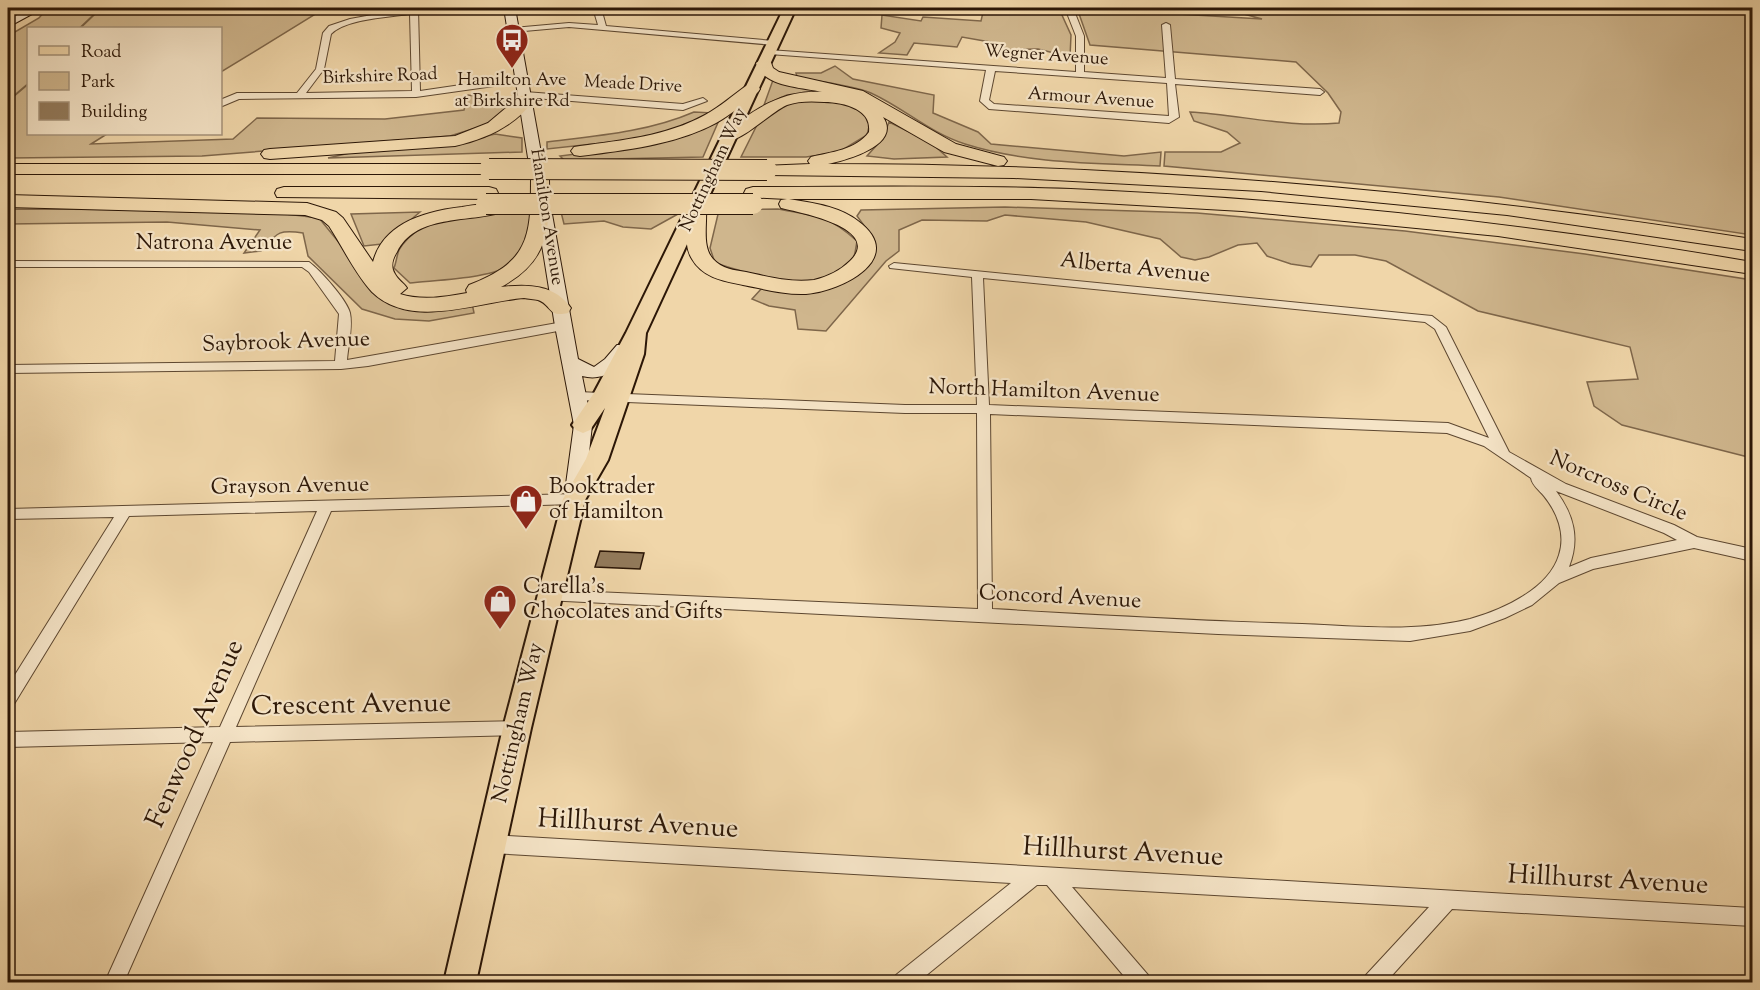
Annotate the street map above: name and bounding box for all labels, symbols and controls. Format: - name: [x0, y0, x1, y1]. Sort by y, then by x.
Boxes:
- bus stop icon: Hamilton Ave at Birkshire Rd: [494, 22, 530, 69]
- legend: [27, 27, 222, 135]
- street label: Wegner Avenue: [983, 39, 1109, 73]
- text: Road: [81, 40, 121, 66]
- street label: Birkshire Road: [322, 62, 438, 92]
- place label: Hamilton Ave at Birkshire Rd: [454, 68, 570, 115]
- street label: Meade Drive: [583, 69, 683, 101]
- text: Park: [81, 70, 116, 96]
- street label: Armour Avenue: [1027, 82, 1155, 116]
- text: Building: [81, 100, 147, 126]
- street label: Nottingham Way: [674, 104, 754, 236]
- street label: Hamilton Avenue: [522, 147, 570, 287]
- street label: Natrona Avenue: [136, 228, 292, 260]
- street label: Alberta Avenue: [1058, 245, 1212, 293]
- street label: Saybrook Avenue: [201, 324, 371, 362]
- street label: North Hamilton Avenue: [928, 372, 1160, 412]
- street label: Norcross Circle: [1544, 443, 1692, 531]
- street label: Grayson Avenue: [210, 470, 370, 504]
- place label: Booktrader of Hamilton: [549, 472, 664, 529]
- shop icon: Booktrader of Hamilton: [508, 483, 544, 530]
- place label: Carella's Chocolates and Gifts: [523, 572, 723, 629]
- street label: Concord Avenue: [978, 578, 1142, 618]
- shop icon: Carella's Chocolates and Gifts: [482, 583, 518, 630]
- street label: Fenwood Avenue: [137, 634, 255, 834]
- street label: Nottingham Way: [485, 640, 553, 806]
- street label: Crescent Avenue: [250, 685, 452, 727]
- street label: Hillhurst Avenue: [537, 800, 739, 850]
- street label: Hillhurst Avenue: [1022, 828, 1224, 878]
- street label: Hillhurst Avenue: [1507, 856, 1709, 906]

